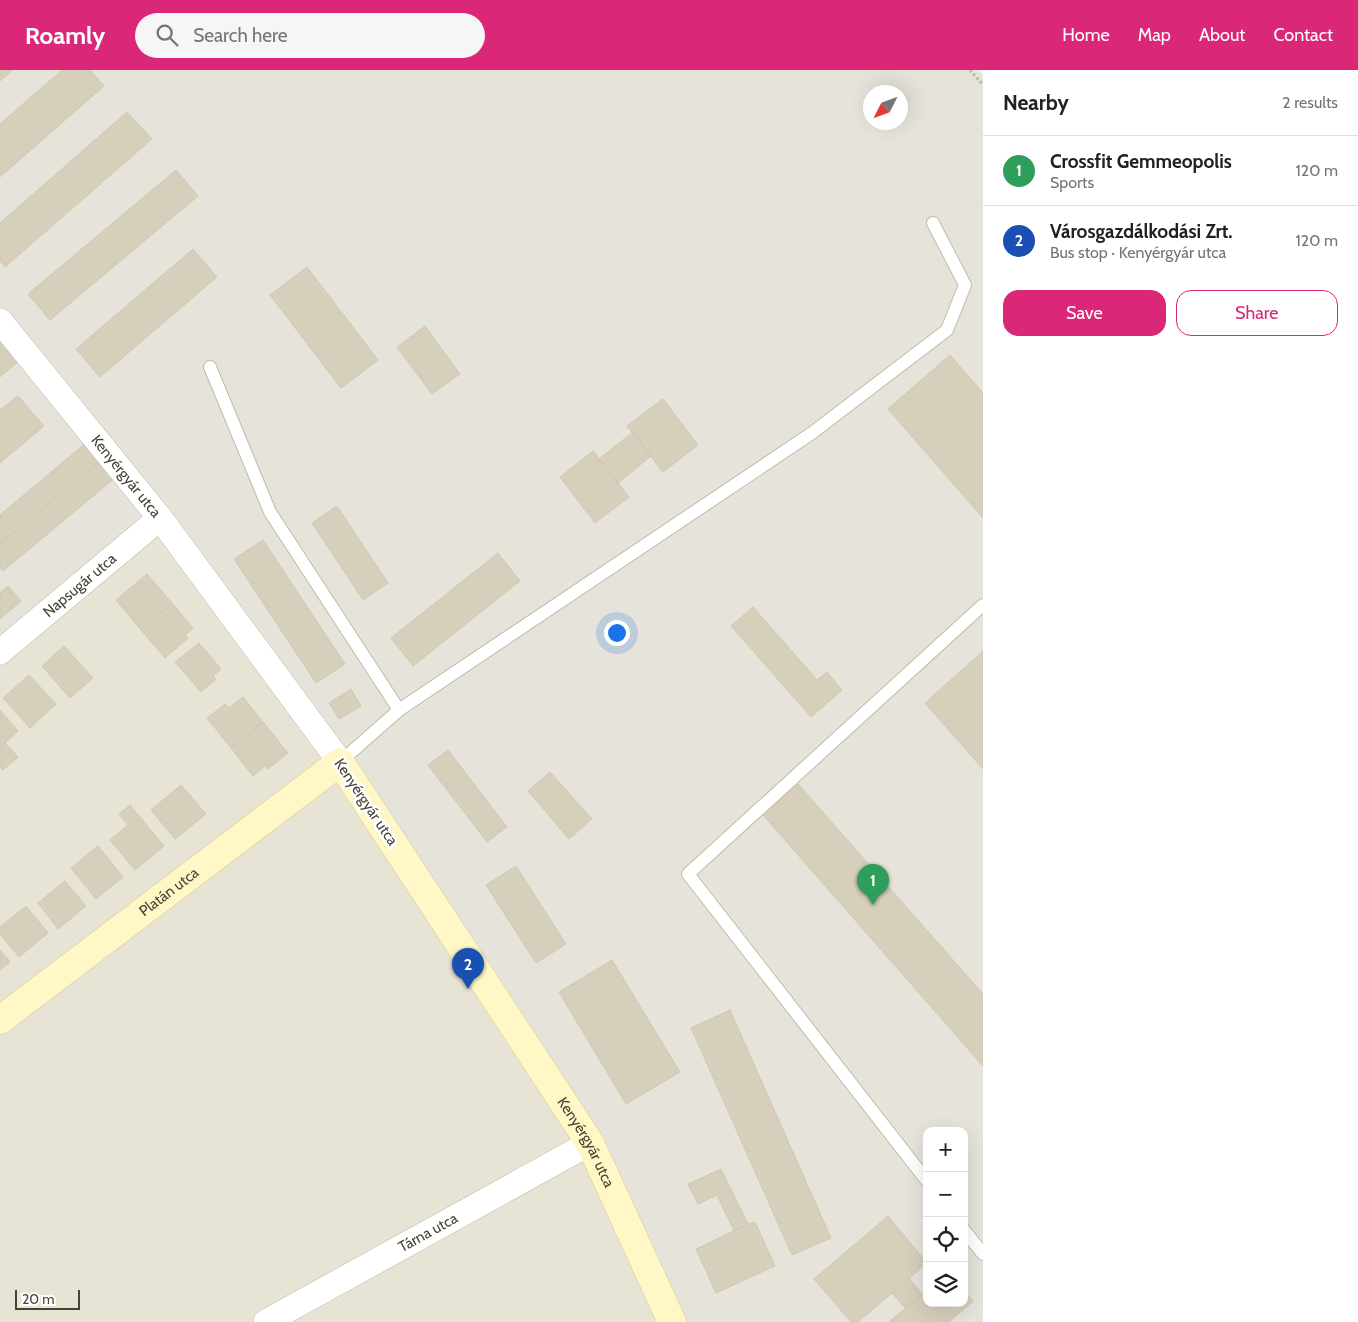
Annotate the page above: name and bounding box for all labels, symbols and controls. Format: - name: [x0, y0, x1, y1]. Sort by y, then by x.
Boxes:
- search box: [135, 13, 485, 58]
- text: Roamly: [25, 21, 105, 50]
- icon: search: [153, 21, 181, 49]
- text: Search here: [193, 24, 288, 47]
- text: Home: [1062, 24, 1110, 46]
- text: Map: [1138, 24, 1171, 46]
- text: About: [1199, 24, 1245, 46]
- text: Contact: [1273, 24, 1333, 46]
- north arrow: [863, 85, 908, 130]
- text: Nearby: [1003, 90, 1069, 115]
- text: 2 results: [1282, 93, 1338, 112]
- text: Crossfit Gemmeopolis: [1050, 150, 1232, 173]
- text: 1: [1016, 161, 1022, 180]
- text: 120 m: [1296, 161, 1338, 180]
- text: Sports: [1050, 173, 1094, 192]
- text: Városgazdálkodási Zrt.: [1050, 220, 1232, 243]
- text: 2: [1015, 231, 1023, 250]
- text: 120 m: [1296, 231, 1338, 250]
- text: Bus stop · Kenyérgyár utca: [1050, 243, 1226, 262]
- button: Save: [1003, 290, 1166, 336]
- button: Share: [1176, 290, 1338, 336]
- street label: Kenyérgyár utca: [87, 431, 165, 522]
- street label: Napsugár utca: [40, 549, 121, 621]
- your location: [604, 620, 630, 646]
- street label: Kenyérgyár utca: [330, 755, 402, 849]
- street label: Platán utca: [136, 863, 203, 920]
- pin: 1: [857, 864, 889, 905]
- pin: 2: [452, 948, 484, 989]
- street label: Kenyérgyár utca: [553, 1094, 618, 1191]
- map controls: [923, 1127, 968, 1307]
- button: +: [923, 1127, 968, 1172]
- button: −: [923, 1172, 968, 1217]
- street label: Tárna utca: [395, 1209, 461, 1256]
- button: locate: [923, 1217, 968, 1262]
- button: layers: [923, 1262, 968, 1307]
- scale bar: [15, 1287, 80, 1310]
- text: 20 m: [22, 1290, 55, 1308]

